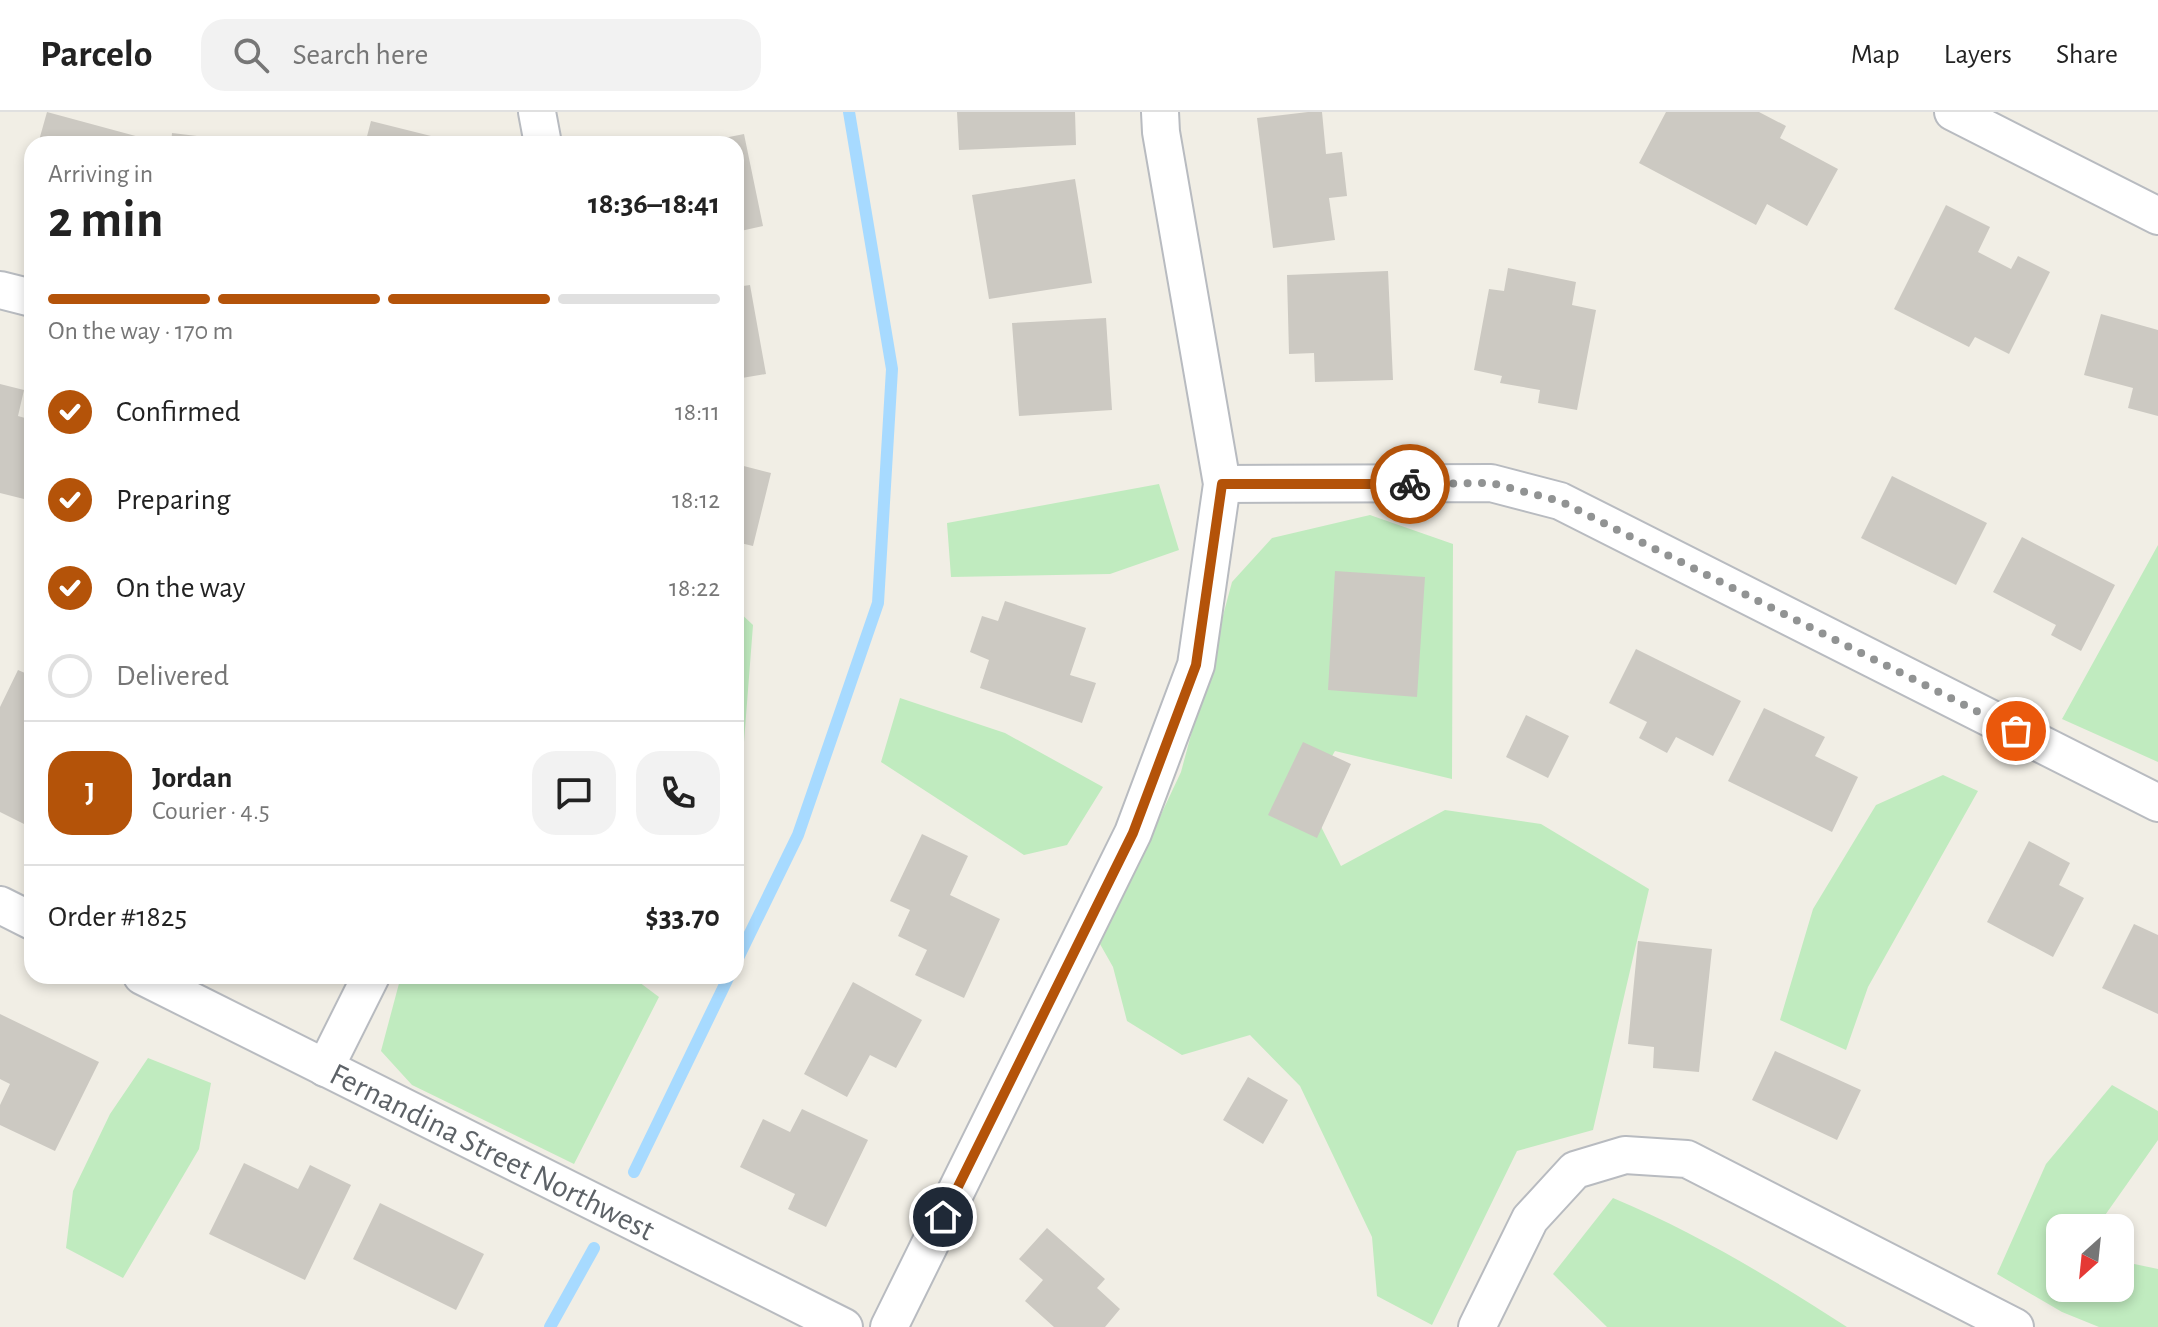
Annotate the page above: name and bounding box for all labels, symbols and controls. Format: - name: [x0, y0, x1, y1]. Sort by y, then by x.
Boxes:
- search box: [201, 19, 761, 91]
- icon: search: [229, 33, 273, 77]
- text: Parcelo: [40, 36, 153, 74]
- text: Search here: [293, 40, 428, 70]
- text: Map: [1851, 41, 1900, 69]
- text: Layers: [1944, 41, 2012, 69]
- text: Share: [2056, 41, 2118, 69]
- text: Arriving in: [48, 161, 153, 187]
- text: 18:36–18:41: [588, 189, 720, 219]
- text: 2 min: [48, 194, 163, 246]
- text: On the way · 170 m: [48, 318, 233, 344]
- icon: check: [48, 390, 92, 434]
- text: Confirmed: [116, 397, 240, 427]
- text: 18:11: [675, 399, 720, 425]
- courier: [1370, 444, 1450, 524]
- icon: bike: [1388, 462, 1432, 506]
- icon: check: [48, 478, 92, 522]
- text: Preparing: [116, 485, 231, 515]
- text: 18:12: [672, 487, 720, 513]
- icon: check: [48, 566, 92, 610]
- text: On the way: [116, 573, 245, 603]
- text: 18:22: [669, 575, 720, 601]
- text: Delivered: [116, 661, 229, 691]
- pin: [1982, 697, 2050, 765]
- icon: bag: [1994, 709, 2038, 753]
- button: chat: [532, 751, 616, 835]
- button: phone: [636, 751, 720, 835]
- text: Jordan: [152, 763, 232, 793]
- text: J: [85, 778, 95, 808]
- text: Courier · 4.5: [152, 798, 270, 824]
- text: Order #1825: [48, 902, 187, 932]
- text: $33.70: [645, 902, 720, 932]
- street label: Fernandina Street Northwest: [325, 1058, 659, 1247]
- pin: [909, 1183, 977, 1251]
- icon: home: [921, 1195, 965, 1239]
- north arrow: [2046, 1214, 2134, 1302]
- map controls: [2046, 1214, 2134, 1302]

